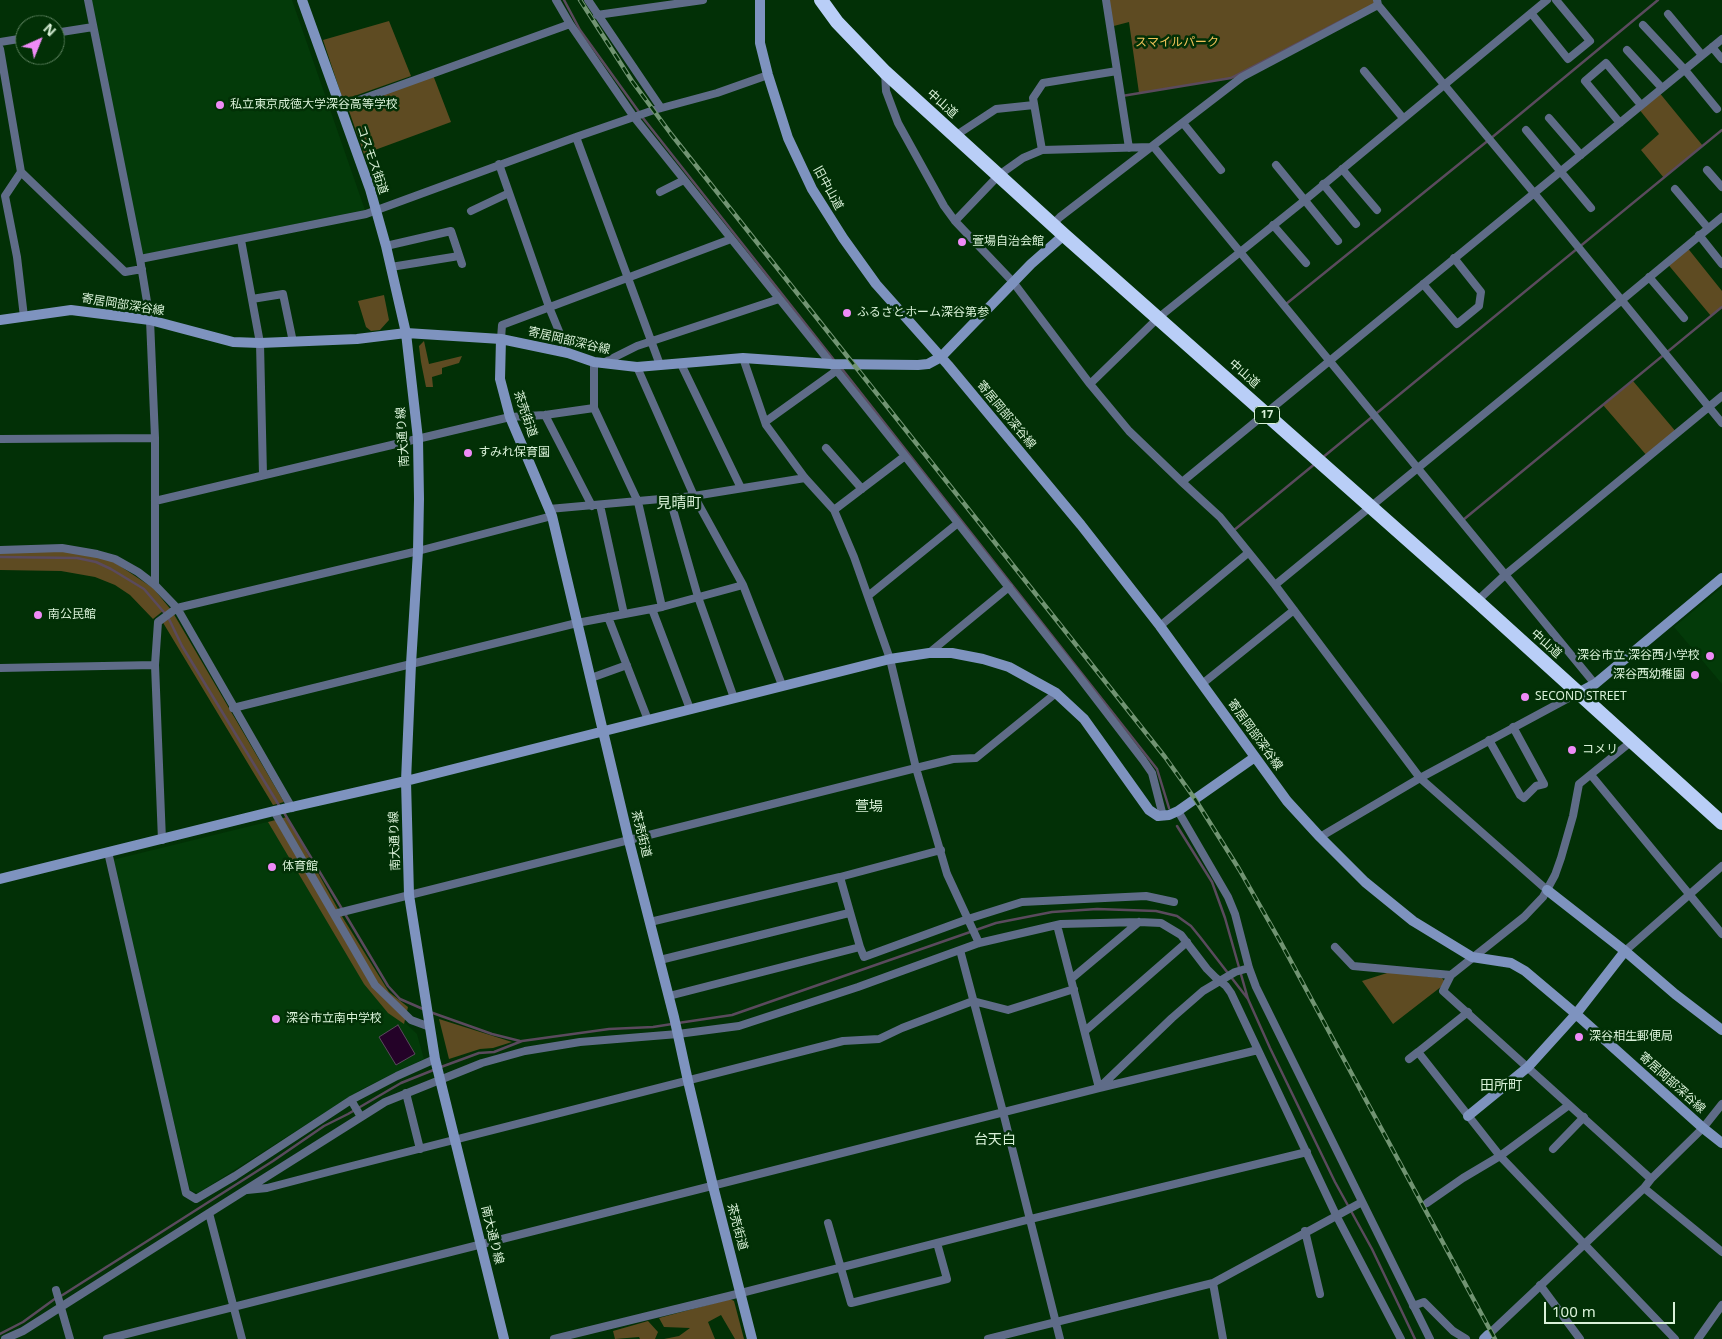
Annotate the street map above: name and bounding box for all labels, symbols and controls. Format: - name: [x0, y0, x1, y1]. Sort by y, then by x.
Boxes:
- north arrow: [15, 15, 65, 65]
- text: N: [39, 19, 61, 40]
- park label: スマイルパーク: [1135, 36, 1219, 50]
- street label: 中山道: [924, 87, 960, 121]
- place label: 私立東京成徳大学深谷高等学校: [230, 98, 398, 112]
- marker: 私立東京成徳大学深谷高等学校: [214, 99, 226, 111]
- street label: コスモス街道: [353, 124, 391, 196]
- street label: 旧中山道: [810, 164, 846, 212]
- place label: 萱場自治会館: [972, 235, 1044, 249]
- marker: 萱場自治会館: [956, 236, 968, 248]
- street label: 寄居岡部深谷線: [80, 291, 166, 319]
- place label: ふるさとホーム深谷第参: [857, 306, 989, 320]
- marker: ふるさとホーム深谷第参: [841, 307, 853, 319]
- street label: 寄居岡部深谷線: [526, 325, 612, 357]
- street label: 中山道: [1226, 357, 1262, 391]
- street label: 寄居岡部深谷線: [973, 378, 1039, 452]
- street label: 茶売街道: [510, 389, 540, 439]
- road number: 17: [1254, 406, 1280, 424]
- street label: 南大通り線: [394, 407, 412, 467]
- place label: すみれ保育園: [478, 446, 550, 460]
- marker: すみれ保育園: [462, 447, 474, 459]
- district label: 見晴町: [657, 495, 701, 513]
- place label: 南公民館: [48, 608, 96, 622]
- marker: 南公民館: [32, 609, 44, 621]
- street label: 中山道: [1528, 627, 1564, 661]
- place label: 深谷市立 深谷西小学校: [1577, 649, 1700, 663]
- marker: 深谷市立 深谷西小学校: [1704, 650, 1716, 662]
- place label: 深谷西幼稚園: [1613, 668, 1685, 682]
- marker: 深谷西幼稚園: [1689, 669, 1701, 681]
- place label: SECOND STREET: [1535, 690, 1627, 704]
- marker: SECOND STREET: [1519, 691, 1531, 703]
- street label: 寄居岡部深谷線: [1224, 697, 1286, 773]
- place label: コメリ: [1582, 743, 1618, 757]
- marker: コメリ: [1566, 744, 1578, 756]
- district label: 萱場: [855, 799, 883, 815]
- street label: 茶売街道: [628, 809, 654, 859]
- street label: 南大通り線: [387, 811, 403, 871]
- place label: 体育館: [282, 860, 318, 874]
- marker: 体育館: [266, 861, 278, 873]
- place label: 深谷市立南中学校: [286, 1012, 382, 1026]
- marker: 深谷市立南中学校: [270, 1013, 282, 1025]
- place label: 深谷相生郵便局: [1589, 1030, 1673, 1044]
- marker: 深谷相生郵便局: [1573, 1031, 1585, 1043]
- street label: 寄居岡部深谷線: [1636, 1050, 1708, 1116]
- district label: 田所町: [1480, 1078, 1522, 1094]
- district label: 台天白: [974, 1132, 1016, 1148]
- street label: 茶売街道: [724, 1202, 750, 1252]
- street label: 南大通り線: [478, 1204, 506, 1266]
- scale bar: [1547, 1292, 1678, 1324]
- text: 100 m: [1552, 1301, 1596, 1321]

